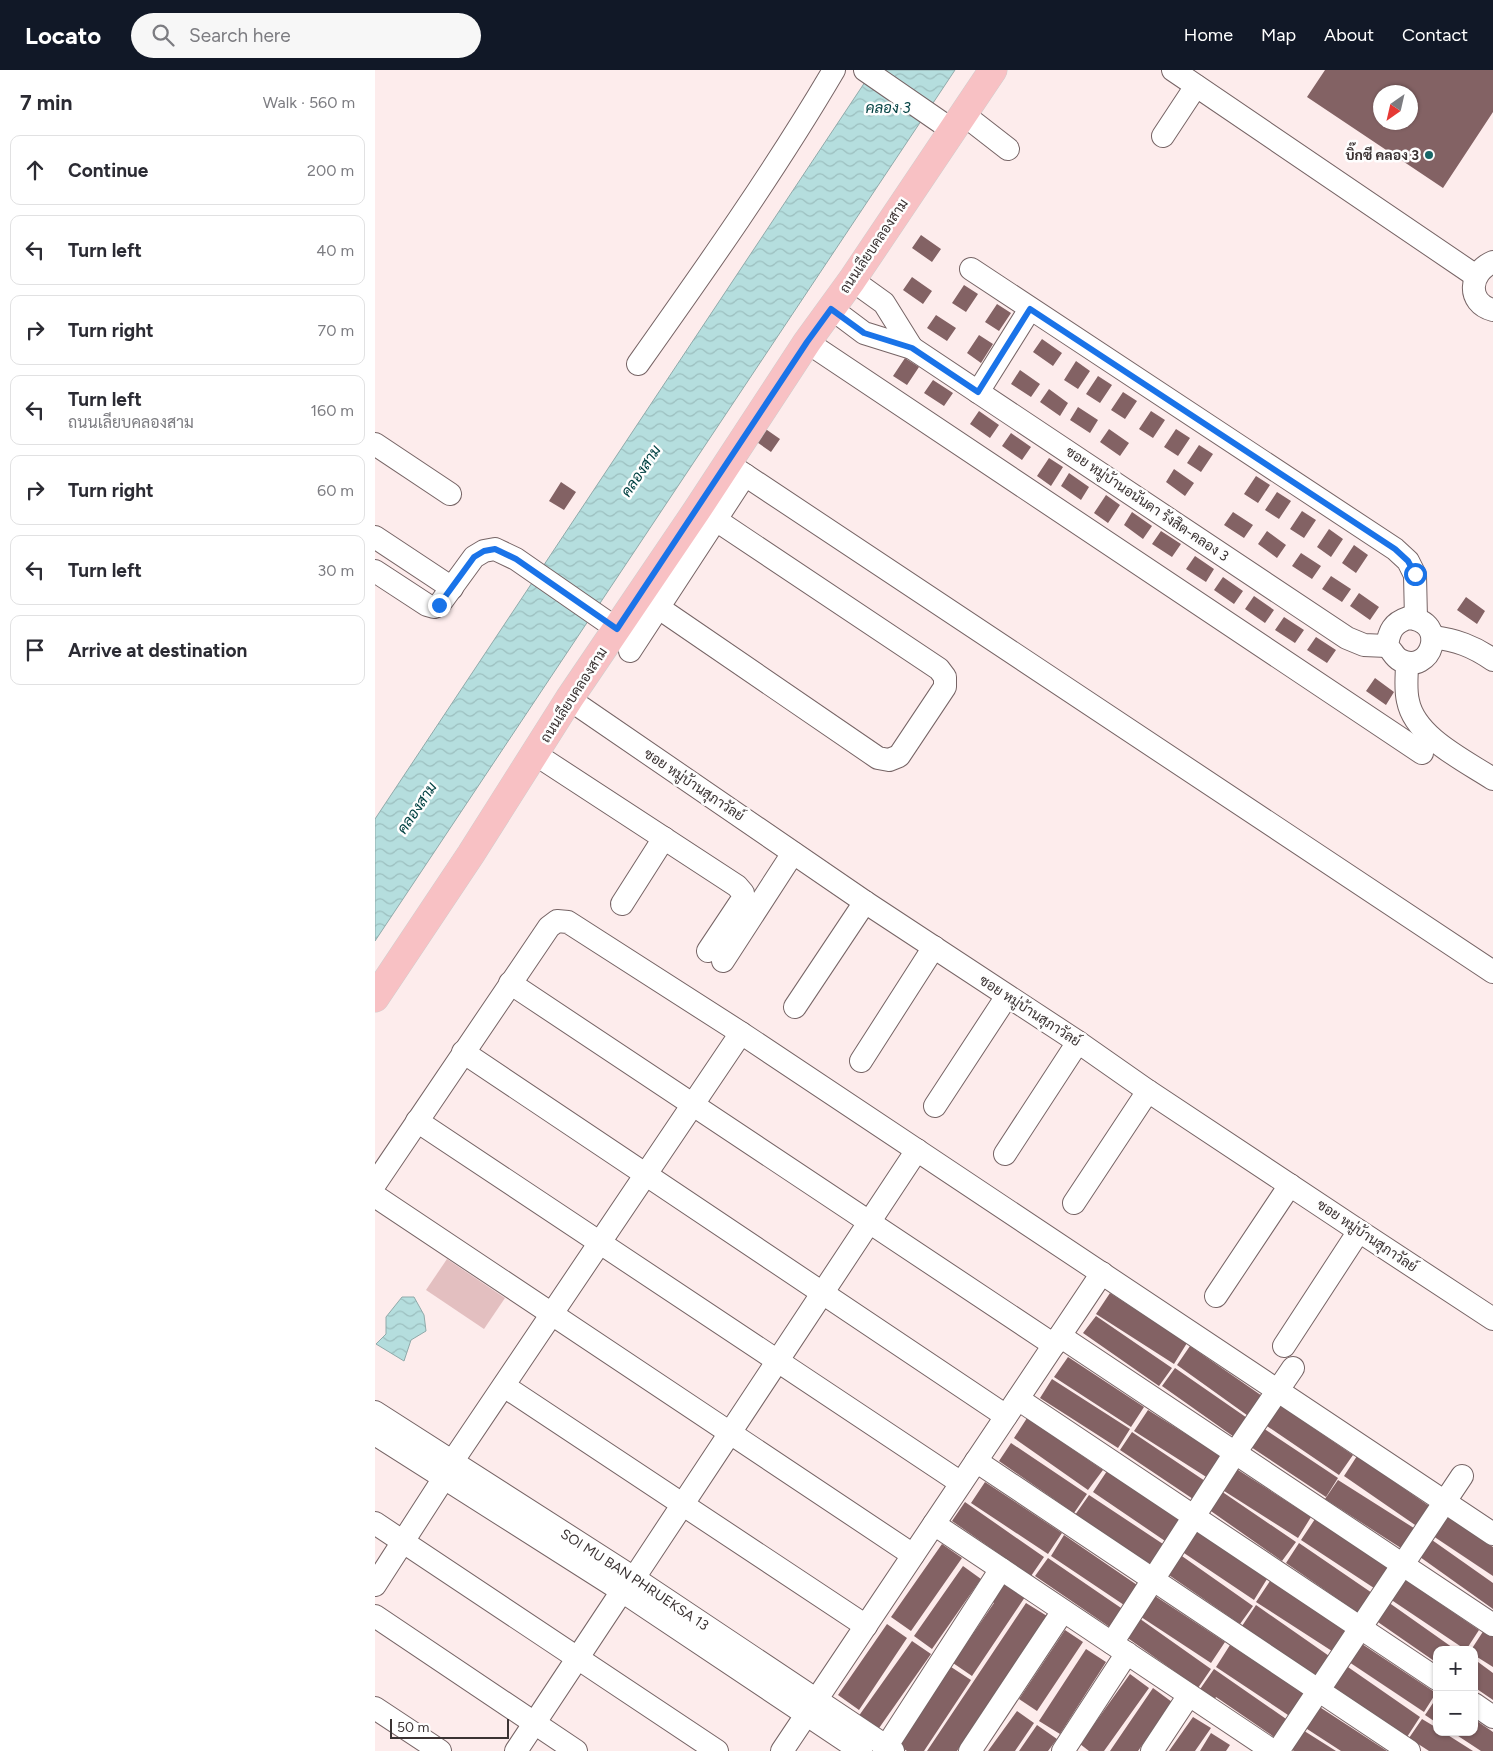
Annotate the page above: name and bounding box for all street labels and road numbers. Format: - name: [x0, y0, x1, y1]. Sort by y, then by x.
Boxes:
- street label: ถนนเลียบคลองสาม: [835, 195, 912, 296]
- street label: ซอย หมู่บ้านอนันดา รังสิต-คลอง 3: [1062, 442, 1232, 566]
- street label: ถนนเลียบคลองสาม: [536, 644, 611, 746]
- street label: ซอย หมู่บ้านสุภาวัลย์: [640, 744, 748, 826]
- street label: ซอย หมู่บ้านสุภาวัลย์: [976, 971, 1084, 1051]
- street label: ซอย หมู่บ้านสุภาวัลย์: [1313, 1195, 1421, 1277]
- street label: SOI MU BAN PHRUEKSA 13: [558, 1525, 712, 1634]

